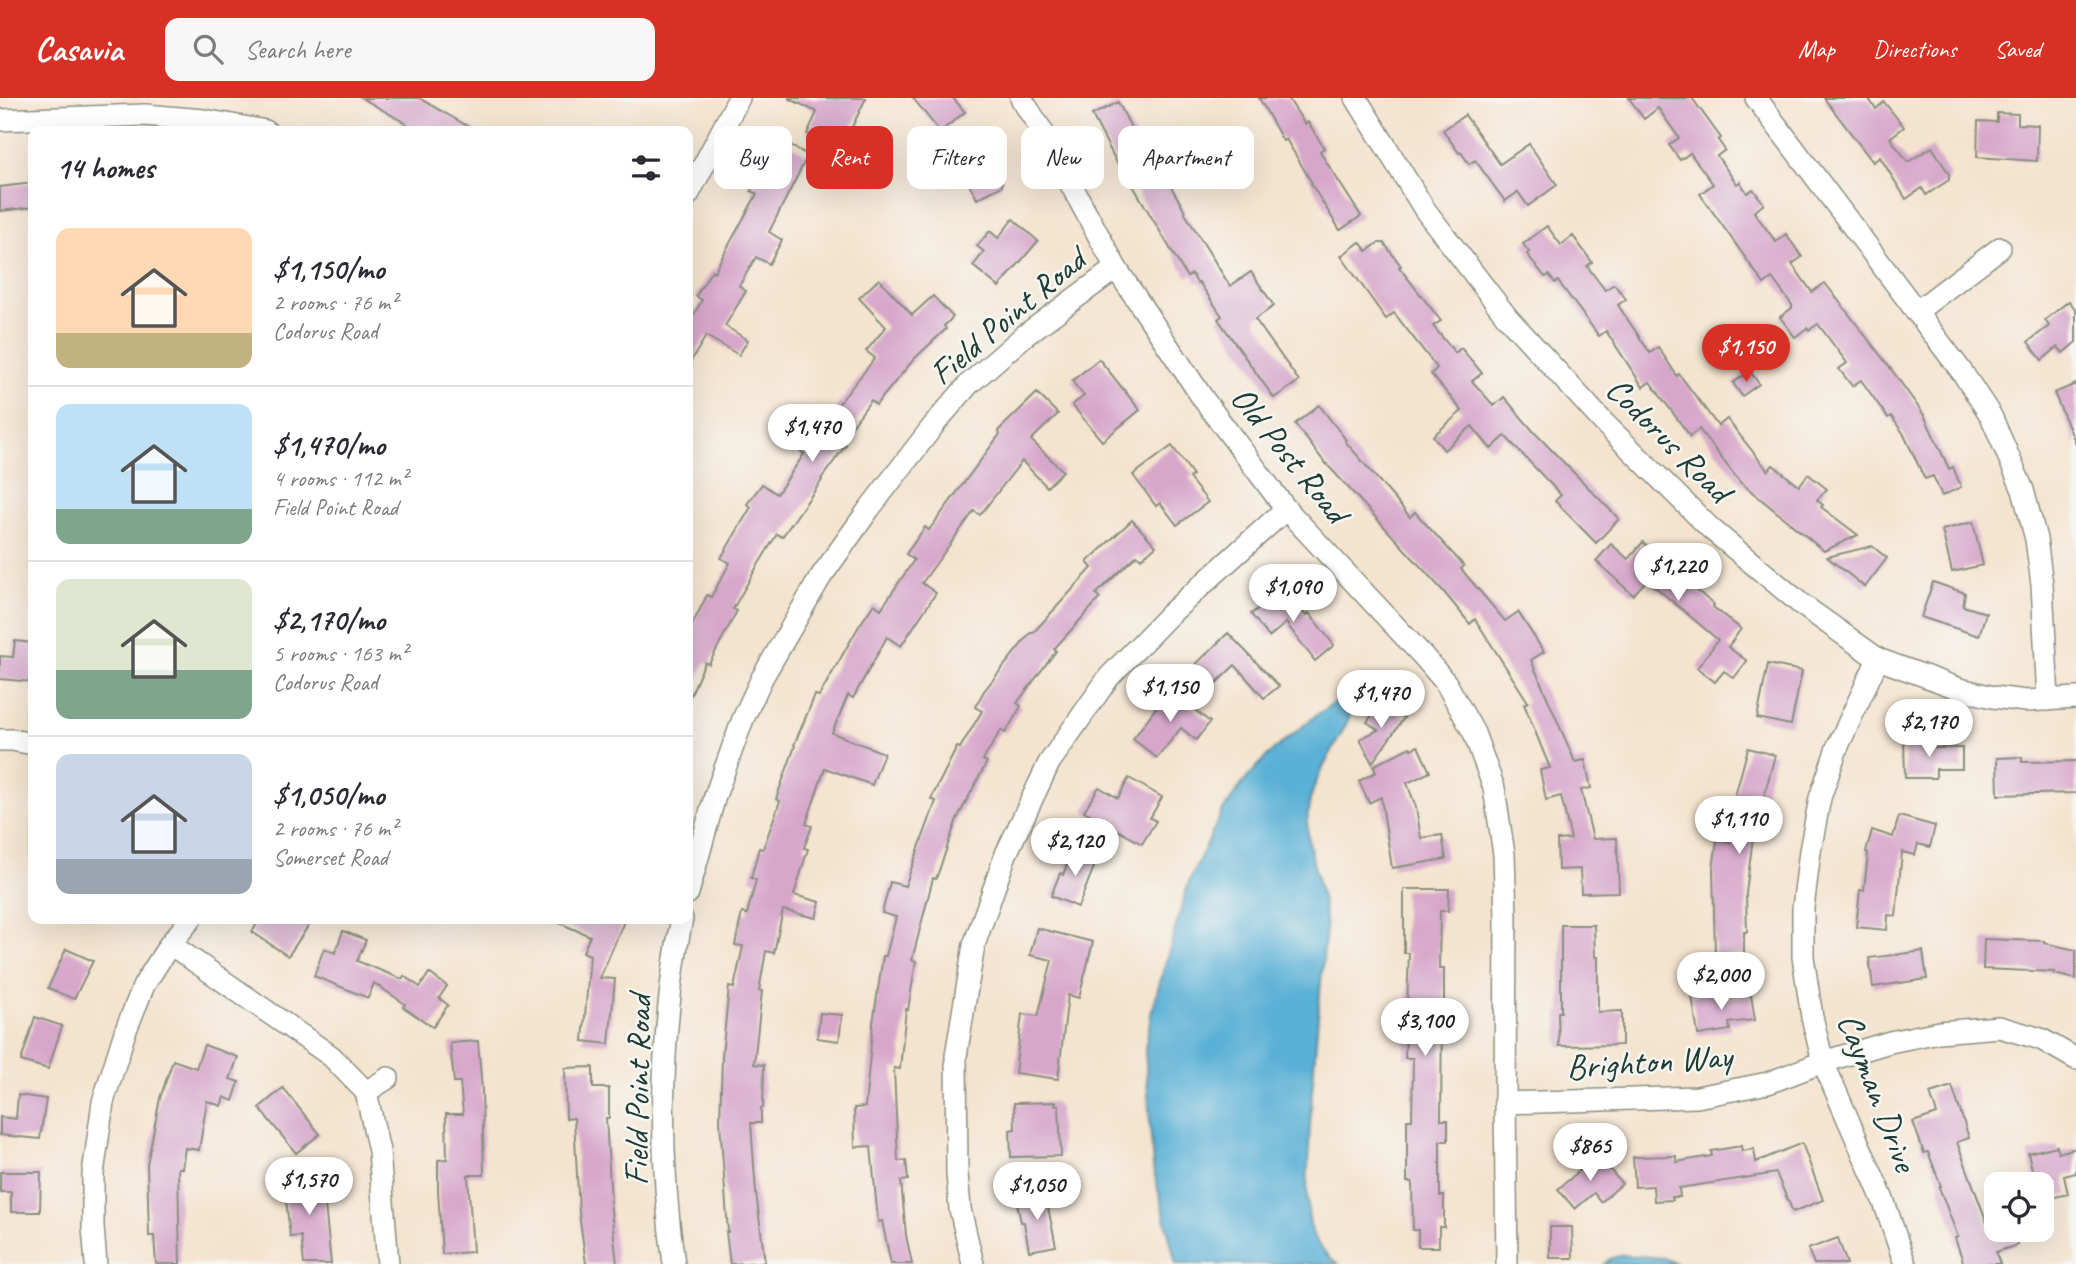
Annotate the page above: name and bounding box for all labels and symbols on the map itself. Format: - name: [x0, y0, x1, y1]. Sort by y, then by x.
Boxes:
- street label: Field Point Road: [920, 235, 1099, 395]
- pin: $1,150: [1689, 324, 1803, 384]
- street label: Codorus Road: [1596, 367, 1745, 515]
- street label: Old Post Road: [1221, 377, 1362, 536]
- pin: $1,470: [755, 404, 869, 464]
- pin: $1,220: [1621, 544, 1735, 603]
- pin: $1,090: [1236, 564, 1350, 624]
- pin: $1,150: [1113, 664, 1227, 724]
- pin: $1,470: [1324, 670, 1438, 730]
- pin: $2,170: [1872, 700, 1986, 759]
- pin: $1,110: [1682, 796, 1796, 856]
- pin: $2,120: [1018, 818, 1132, 878]
- pin: $2,000: [1664, 953, 1778, 1012]
- street label: Field Point Road: [613, 989, 662, 1186]
- pin: $3,100: [1368, 998, 1482, 1058]
- street label: Cayman Drive: [1827, 1007, 1929, 1180]
- street label: Brighton Way: [1565, 1033, 1736, 1090]
- pin: $865: [1549, 1124, 1631, 1183]
- pin: $1,570: [252, 1158, 366, 1217]
- pin: $1,050: [980, 1162, 1094, 1222]

